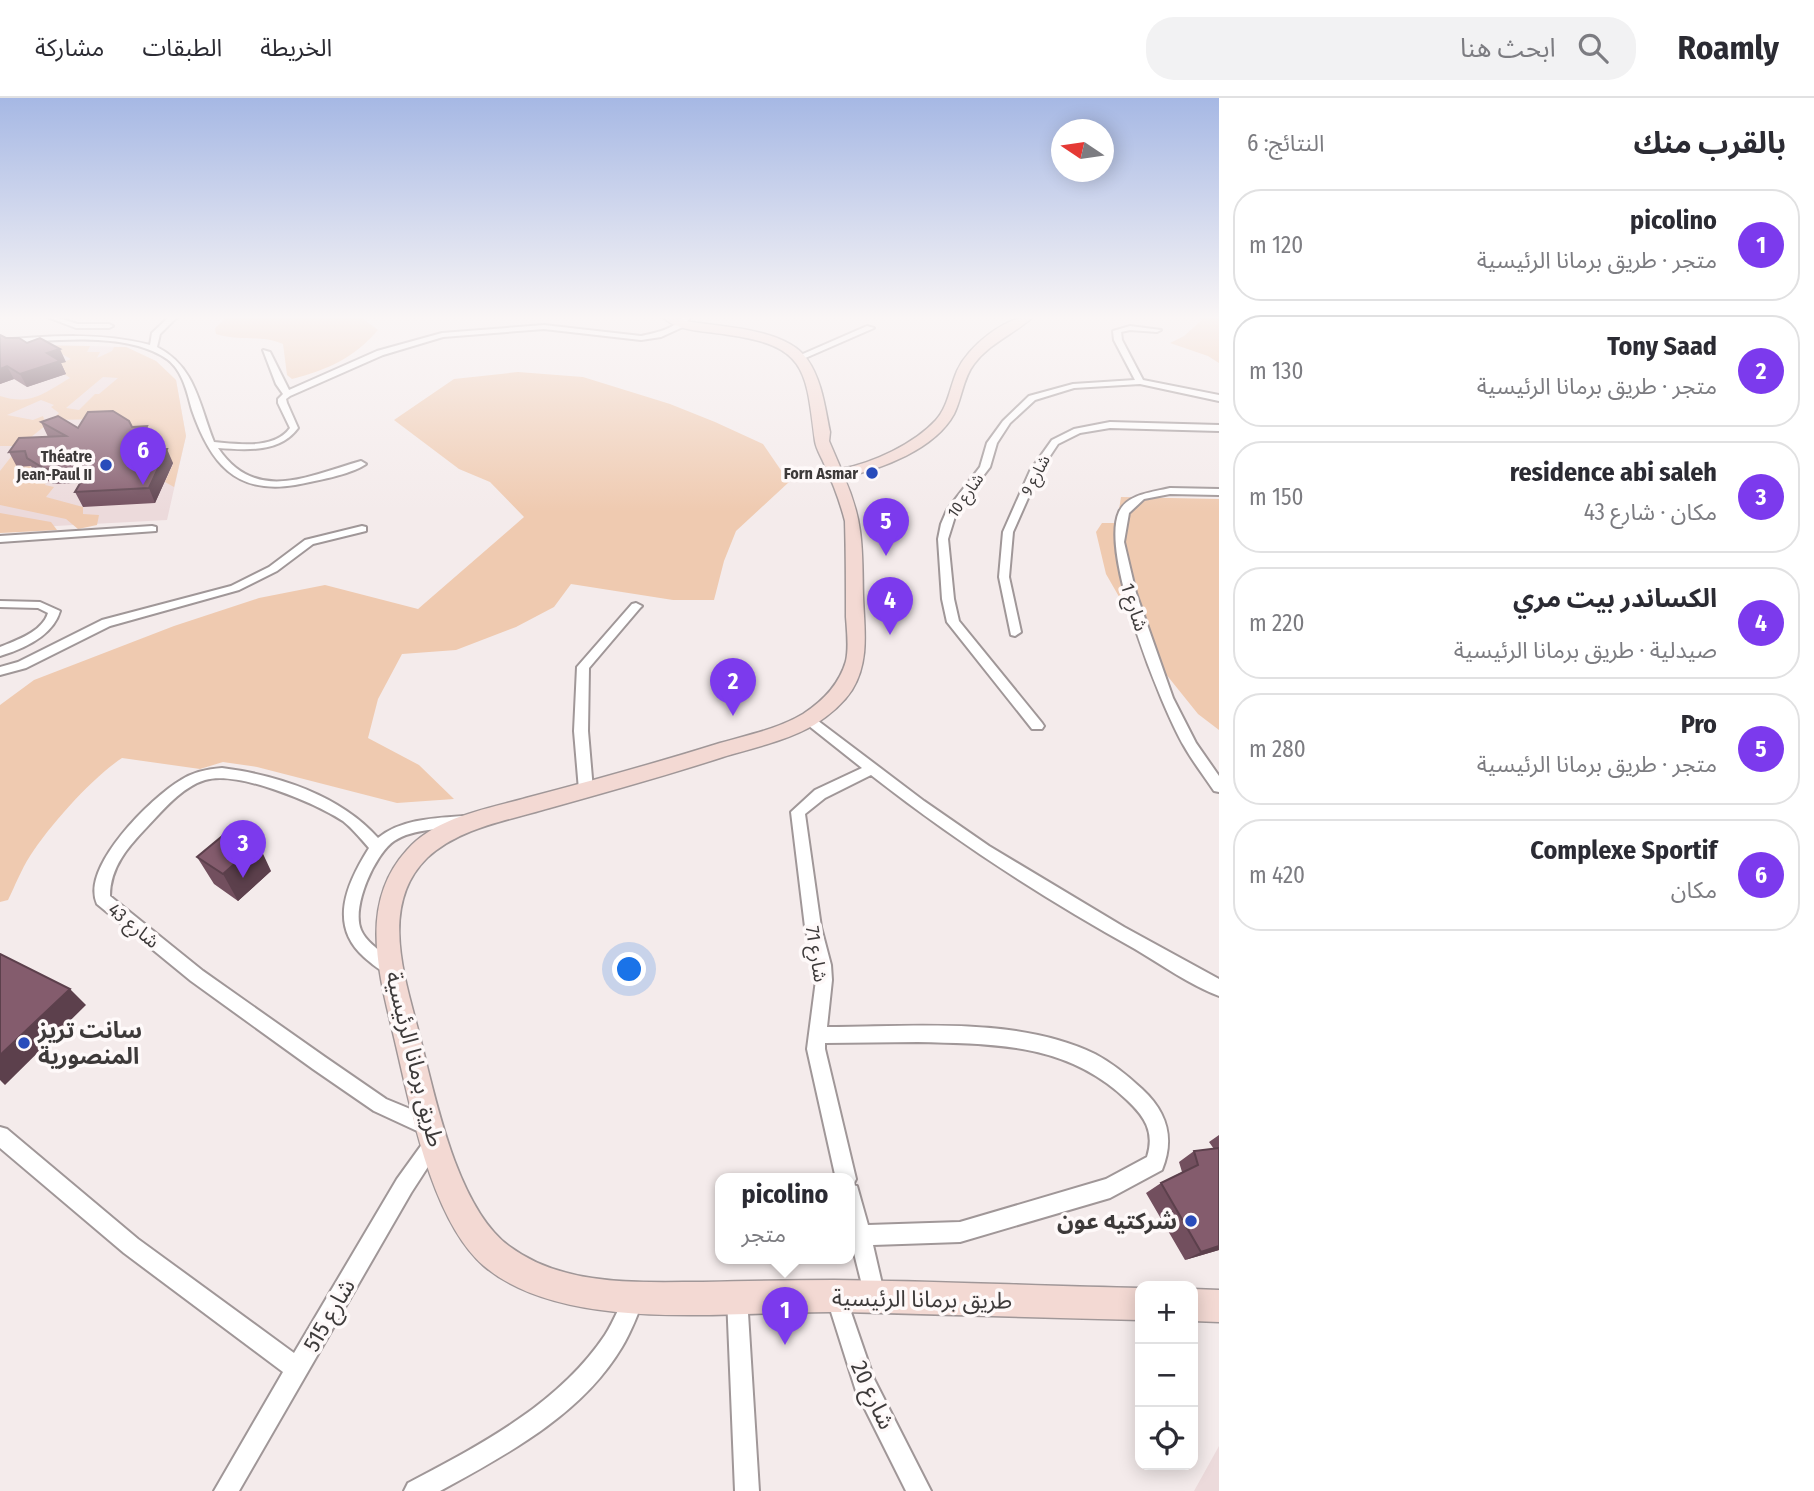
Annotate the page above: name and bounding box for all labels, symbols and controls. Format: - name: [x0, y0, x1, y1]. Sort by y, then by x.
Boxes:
- search box: [1146, 17, 1636, 80]
- text: Roamly: [1678, 28, 1779, 68]
- icon: search: [1574, 29, 1612, 67]
- text: ابحث هنا: [1460, 33, 1556, 64]
- text: مشاركة: [35, 34, 104, 62]
- text: الطبقات: [142, 34, 222, 62]
- text: الخريطة: [260, 34, 332, 62]
- north arrow: [1051, 119, 1114, 182]
- text: بالقرب منك: [1634, 125, 1786, 161]
- text: النتائج: 6: [1247, 129, 1324, 157]
- text: picolino: [1630, 205, 1717, 236]
- text: 120 m: [1249, 231, 1303, 259]
- text: 1: [1756, 231, 1766, 259]
- text: متجر · طريق برمانا الرئيسية: [1477, 246, 1717, 274]
- text: Tony Saad: [1607, 331, 1717, 362]
- text: 130 m: [1249, 357, 1303, 385]
- text: 2: [1756, 357, 1766, 385]
- text: متجر · طريق برمانا الرئيسية: [1477, 372, 1717, 400]
- pin: 6: [120, 427, 166, 485]
- place label: Théatre Jean-Paul II: [16, 447, 92, 484]
- street label: شارع 9: [1017, 452, 1057, 500]
- marker: Théatre Jean-Paul II: [98, 457, 114, 473]
- text: residence abi saleh: [1510, 457, 1717, 488]
- place label: Forn Asmar: [784, 464, 858, 483]
- marker: Forn Asmar: [864, 465, 880, 481]
- street label: شارع 10: [943, 470, 990, 523]
- text: 150 m: [1249, 483, 1304, 511]
- text: 3: [1756, 483, 1766, 511]
- pin: 5: [863, 498, 909, 556]
- text: مكان · شارع 43: [1584, 498, 1717, 526]
- pin: 4: [867, 577, 913, 635]
- street label: شارع 1: [1114, 580, 1153, 635]
- text: الكساندر بيت مري: [1513, 583, 1717, 614]
- text: 220 m: [1249, 609, 1304, 637]
- text: 4: [1755, 609, 1767, 637]
- text: صيدلية · طريق برمانا الرئيسية: [1454, 636, 1717, 664]
- pin: 2: [710, 658, 756, 716]
- text: Pro: [1681, 709, 1717, 740]
- text: 280 m: [1249, 735, 1306, 763]
- text: 5: [1755, 735, 1767, 763]
- text: متجر · طريق برمانا الرئيسية: [1477, 750, 1717, 778]
- pin: 3: [220, 820, 266, 878]
- text: Complexe Sportif: [1530, 835, 1717, 866]
- text: 420 m: [1249, 861, 1305, 889]
- text: 6: [1755, 861, 1767, 889]
- text: مكان: [1671, 876, 1717, 904]
- street label: شارع 43: [102, 898, 164, 954]
- street label: شارع 71: [799, 924, 832, 984]
- your location: [612, 952, 646, 986]
- street label: طريق برمانا الرئيسية: [380, 968, 450, 1150]
- place label: سانت تريز المنصورية: [37, 1016, 142, 1070]
- marker: سانت تريز المنصورية: [16, 1035, 32, 1051]
- popup: [715, 1173, 855, 1264]
- text: picolino: [742, 1179, 828, 1210]
- place label: شركتيه عون: [1057, 1207, 1177, 1235]
- marker: شركتيه عون: [1183, 1213, 1199, 1229]
- text: متجر: [742, 1220, 786, 1248]
- street label: شارع 515: [297, 1274, 364, 1358]
- map controls: [1135, 1281, 1198, 1470]
- button: +: [1135, 1281, 1198, 1344]
- street label: طريق برمانا الرئيسية: [832, 1283, 1012, 1315]
- pin: 1: [762, 1287, 808, 1345]
- button: −: [1135, 1344, 1198, 1407]
- street label: شارع 20: [842, 1356, 901, 1435]
- button: locate: [1135, 1407, 1198, 1470]

